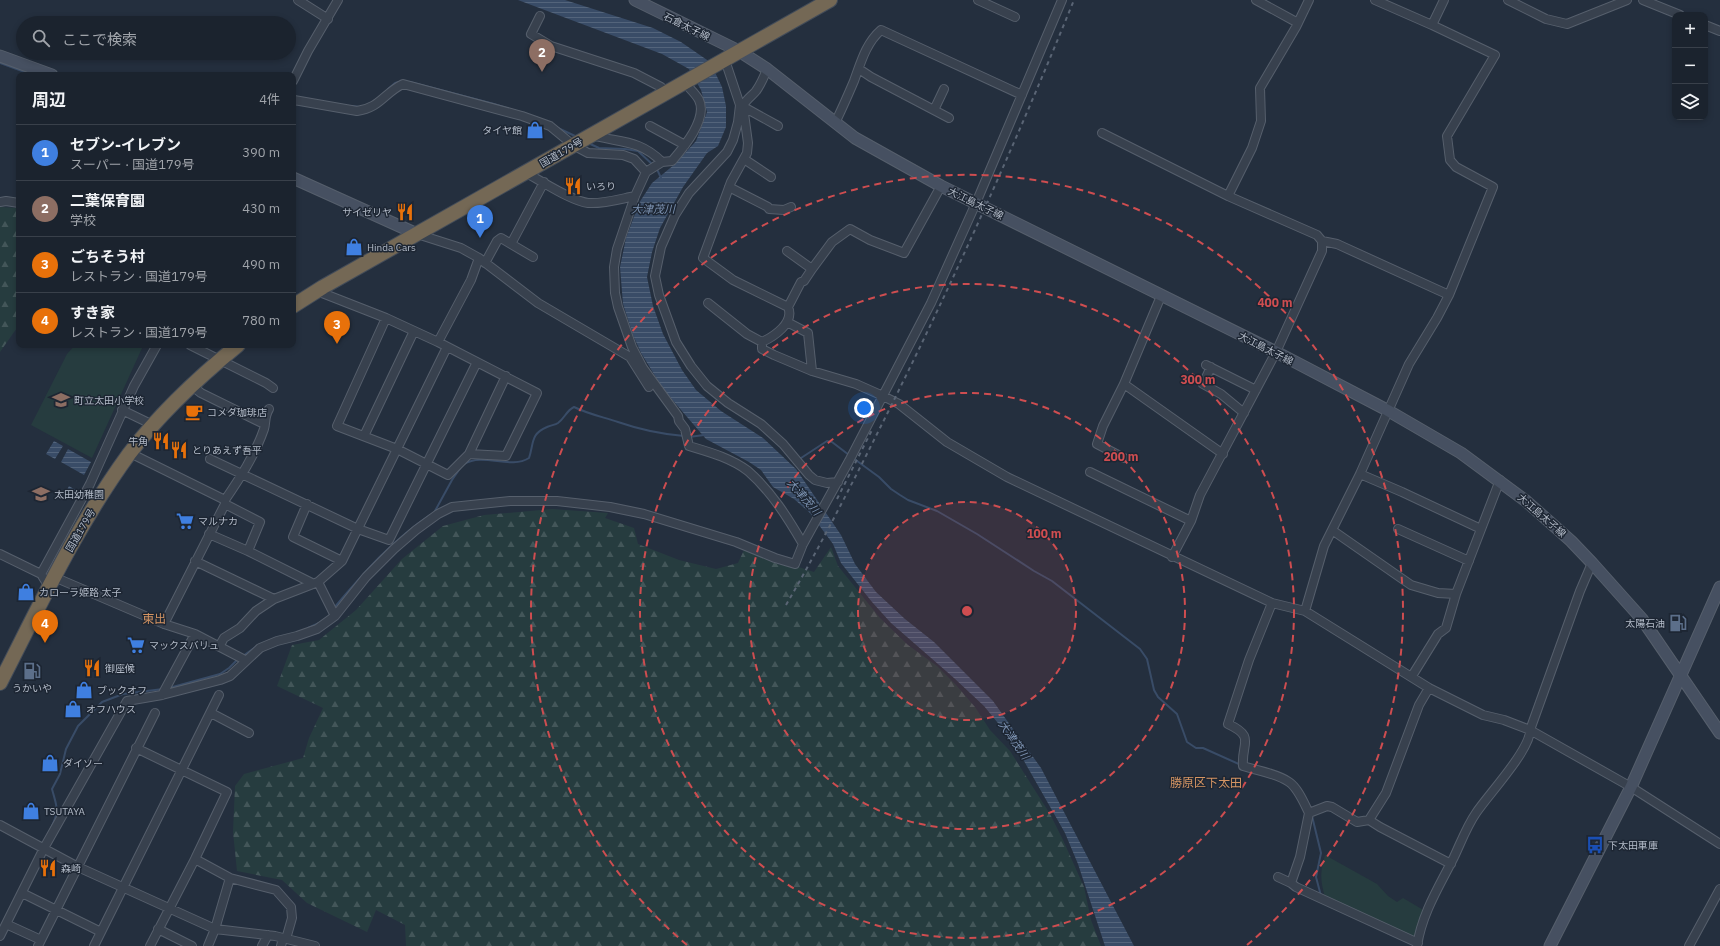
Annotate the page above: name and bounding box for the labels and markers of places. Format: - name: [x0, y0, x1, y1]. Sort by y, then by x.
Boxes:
- pin: 2: [529, 39, 555, 72]
- shop icon: タイヤ館: [525, 120, 545, 140]
- place label: タイヤ館: [482, 124, 522, 137]
- restaurant icon: いろり: [563, 176, 583, 196]
- place label: いろり: [586, 180, 616, 193]
- restaurant icon: サイゼリヤ: [395, 202, 415, 222]
- pin: 1: [467, 205, 493, 238]
- place label: サイゼリヤ: [342, 206, 392, 219]
- shop icon: Hinda Cars: [344, 237, 364, 257]
- place label: Hinda Cars: [367, 241, 416, 254]
- pin: 3: [324, 311, 350, 344]
- school or university icon: 町立太田小学校: [51, 390, 71, 410]
- place label: 町立太田小学校: [74, 394, 144, 407]
- cafe icon: コメダ珈琲店: [184, 402, 204, 422]
- place label: コメダ珈琲店: [207, 406, 267, 419]
- restaurant icon: 牛角: [151, 431, 171, 451]
- place label: 牛角: [128, 435, 148, 448]
- restaurant icon: とりあえず吾平: [169, 440, 189, 460]
- place label: とりあえず吾平: [192, 444, 262, 457]
- school or university icon: 太田幼稚園: [31, 484, 51, 504]
- place label: 太田幼稚園: [54, 488, 104, 501]
- supermarket icon: マルナカ: [175, 511, 195, 531]
- place label: マルナカ: [198, 515, 238, 528]
- shop icon: カローラ姫路 太子: [16, 582, 36, 602]
- place label: カローラ姫路 太子: [39, 586, 121, 599]
- centre of rings: [960, 604, 974, 618]
- pin: 4: [32, 610, 58, 643]
- fuel station icon: 太陽石油: [1668, 613, 1688, 633]
- place label: 太陽石油: [1625, 617, 1665, 630]
- supermarket icon: マックスバリュ: [126, 635, 146, 655]
- place label: マックスバリュ: [149, 639, 219, 652]
- restaurant icon: 御座候: [82, 658, 102, 678]
- fuel station icon: うかいや: [22, 661, 42, 681]
- place label: 御座候: [105, 662, 135, 675]
- shop icon: ブックオフ: [74, 680, 94, 700]
- place label: うかいや: [12, 682, 52, 695]
- place label: ブックオフ: [97, 684, 147, 697]
- shop icon: オフハウス: [63, 699, 83, 719]
- place label: オフハウス: [86, 703, 136, 716]
- shop icon: ダイソー: [40, 753, 60, 773]
- place label: ダイソー: [63, 757, 103, 770]
- shop icon: TSUTAYA: [21, 801, 41, 821]
- place label: TSUTAYA: [44, 805, 86, 818]
- bus stop icon: 下太田車庫: [1585, 835, 1605, 855]
- place label: 下太田車庫: [1608, 839, 1658, 852]
- restaurant icon: 森崎: [38, 858, 58, 878]
- place label: 森崎: [61, 862, 81, 875]

